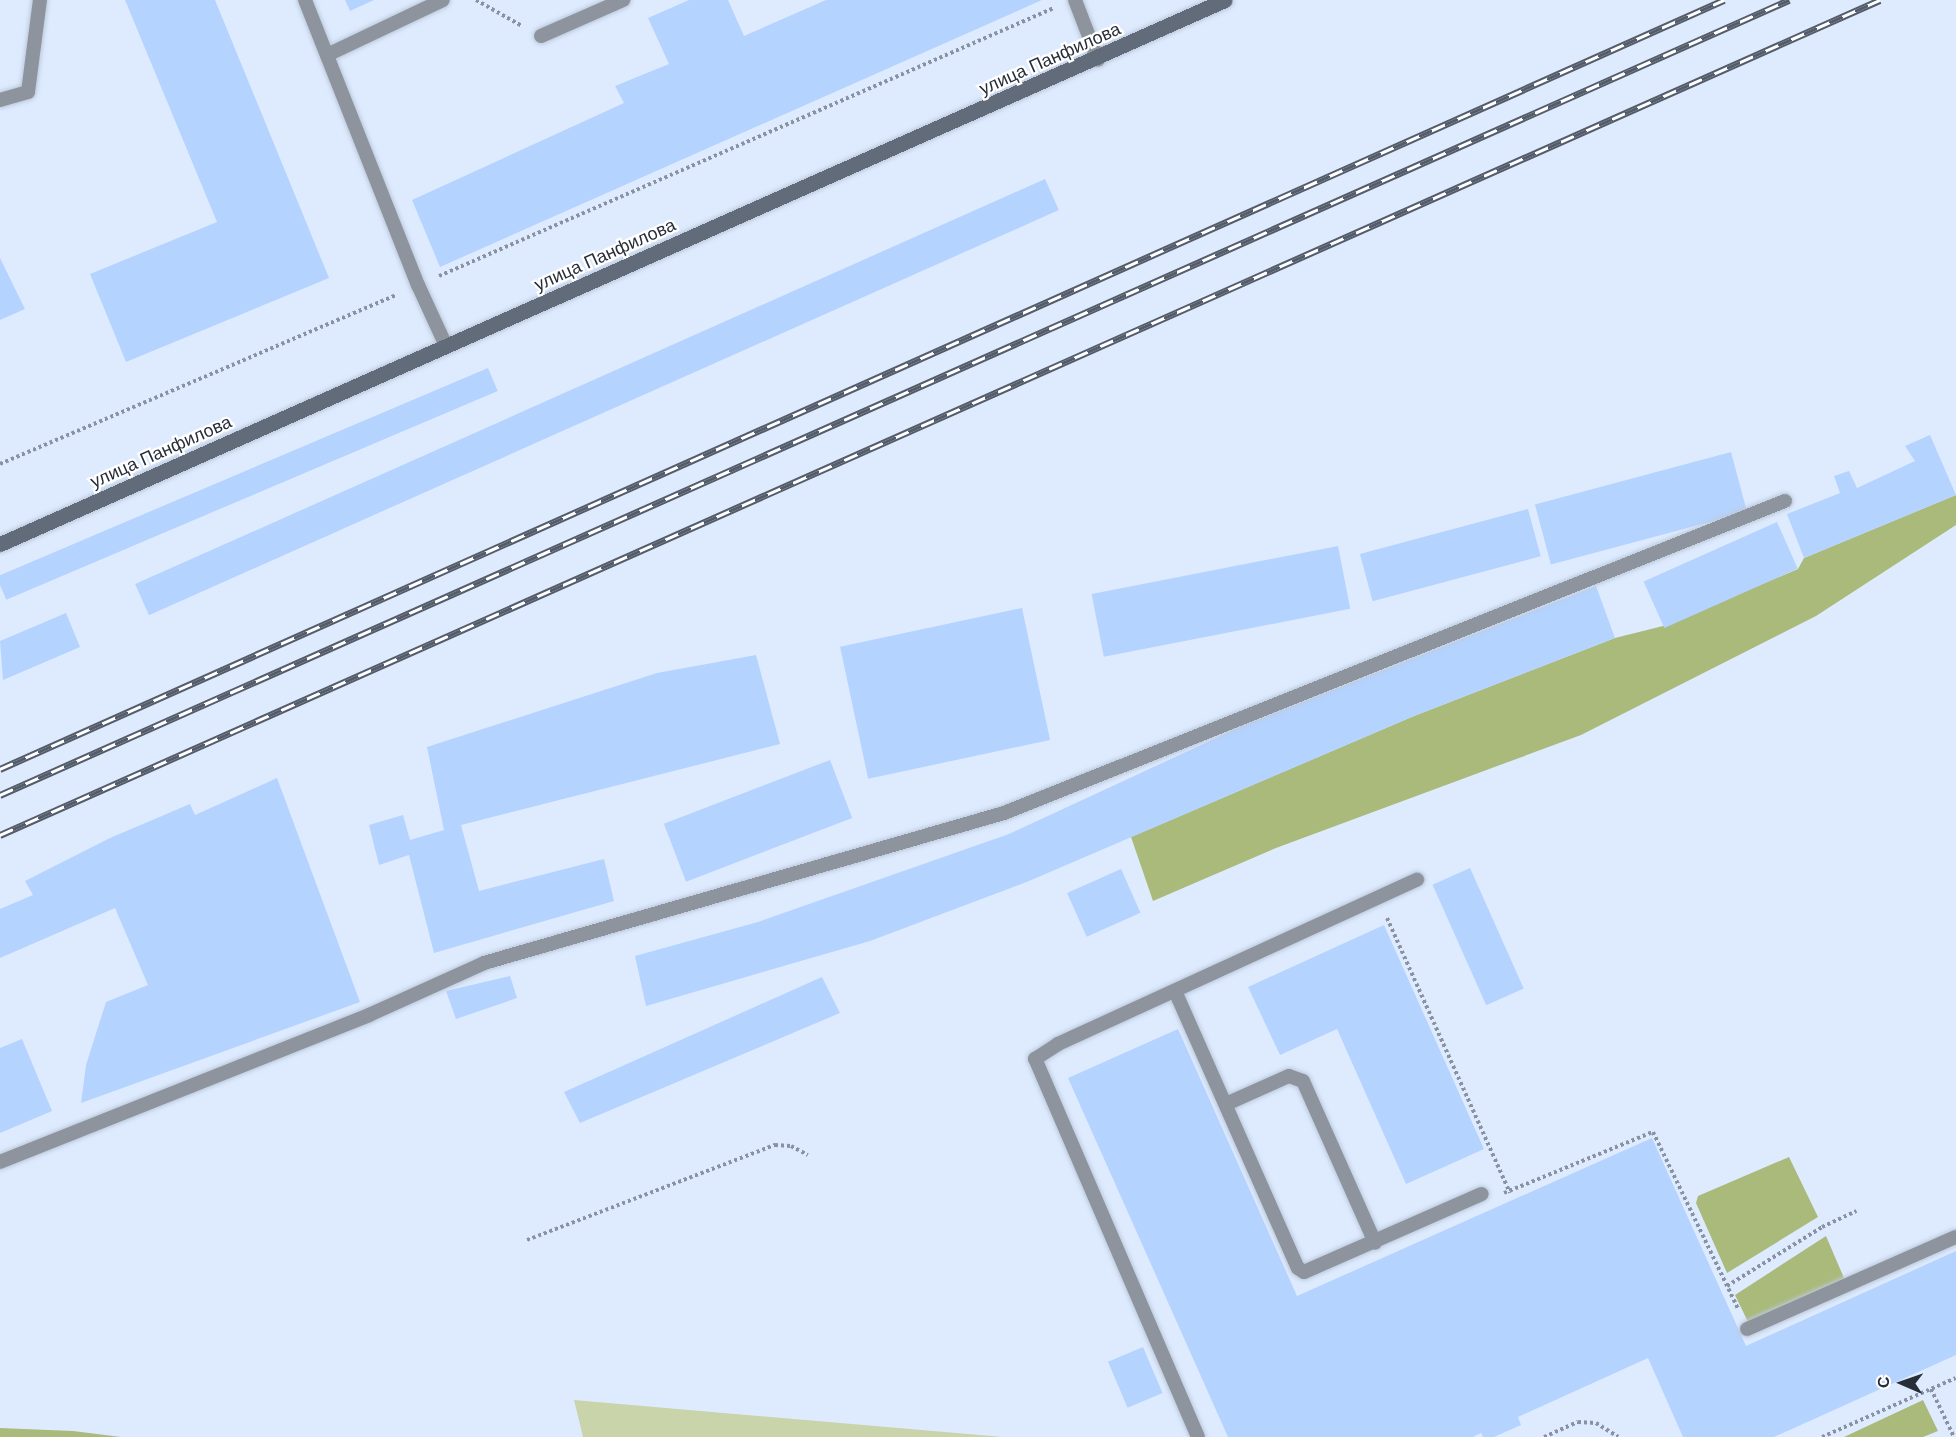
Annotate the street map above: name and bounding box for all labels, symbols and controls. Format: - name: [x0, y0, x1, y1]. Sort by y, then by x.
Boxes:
- street label: улица Панфилова: [976, 18, 1124, 100]
- street label: улица Панфилова: [531, 214, 679, 296]
- street label: улица Панфилова: [87, 411, 235, 493]
- north arrow: [1872, 1353, 1932, 1413]
- text: С: [1875, 1376, 1892, 1388]

